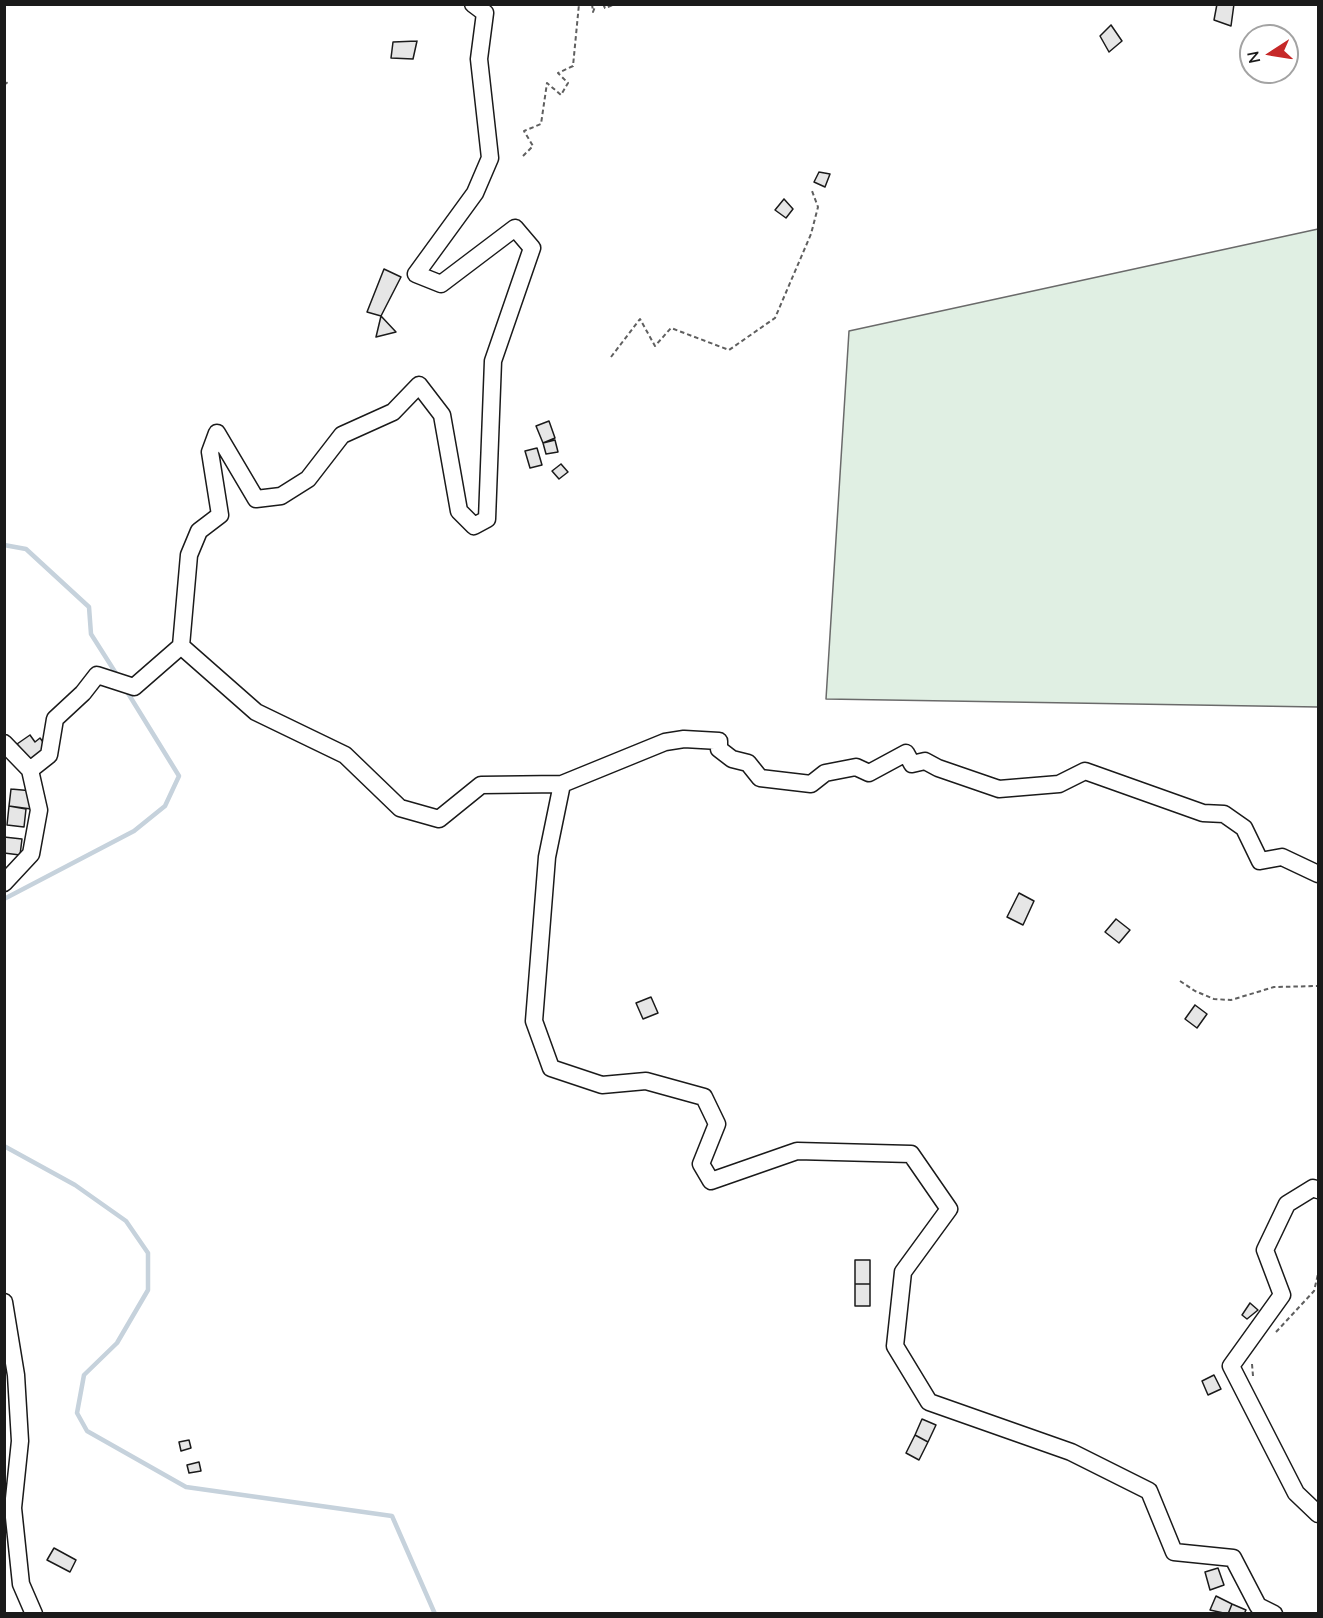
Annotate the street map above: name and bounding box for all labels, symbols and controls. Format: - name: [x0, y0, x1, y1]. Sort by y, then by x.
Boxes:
- north arrow: [1239, 24, 1299, 84]
- text: N: [1242, 49, 1264, 65]

